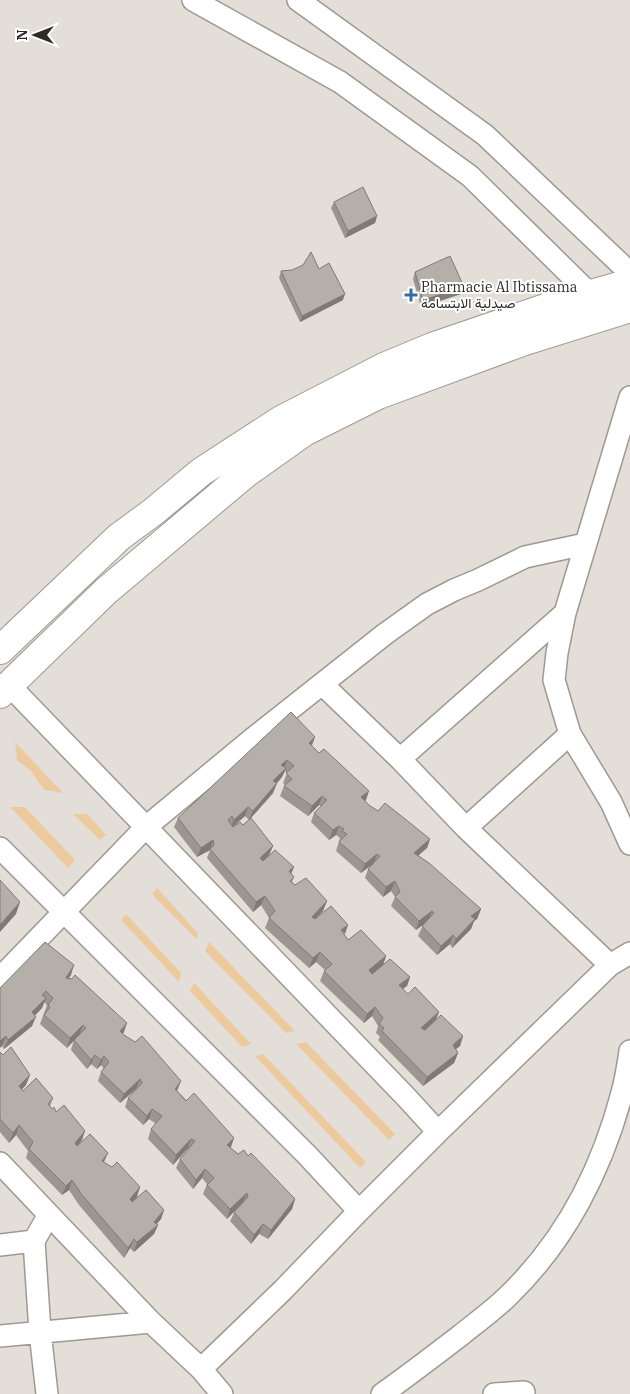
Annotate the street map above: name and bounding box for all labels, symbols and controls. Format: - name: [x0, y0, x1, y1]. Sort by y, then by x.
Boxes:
- north arrow: [10, 10, 60, 60]
- text: N: [13, 29, 31, 41]
- place label: Pharmacie Al Ibtissama صيدلية الابتسامة: [421, 278, 578, 312]
- marker: Pharmacie Al Ibtissama صيدلية الابتسامة: [405, 289, 417, 301]

